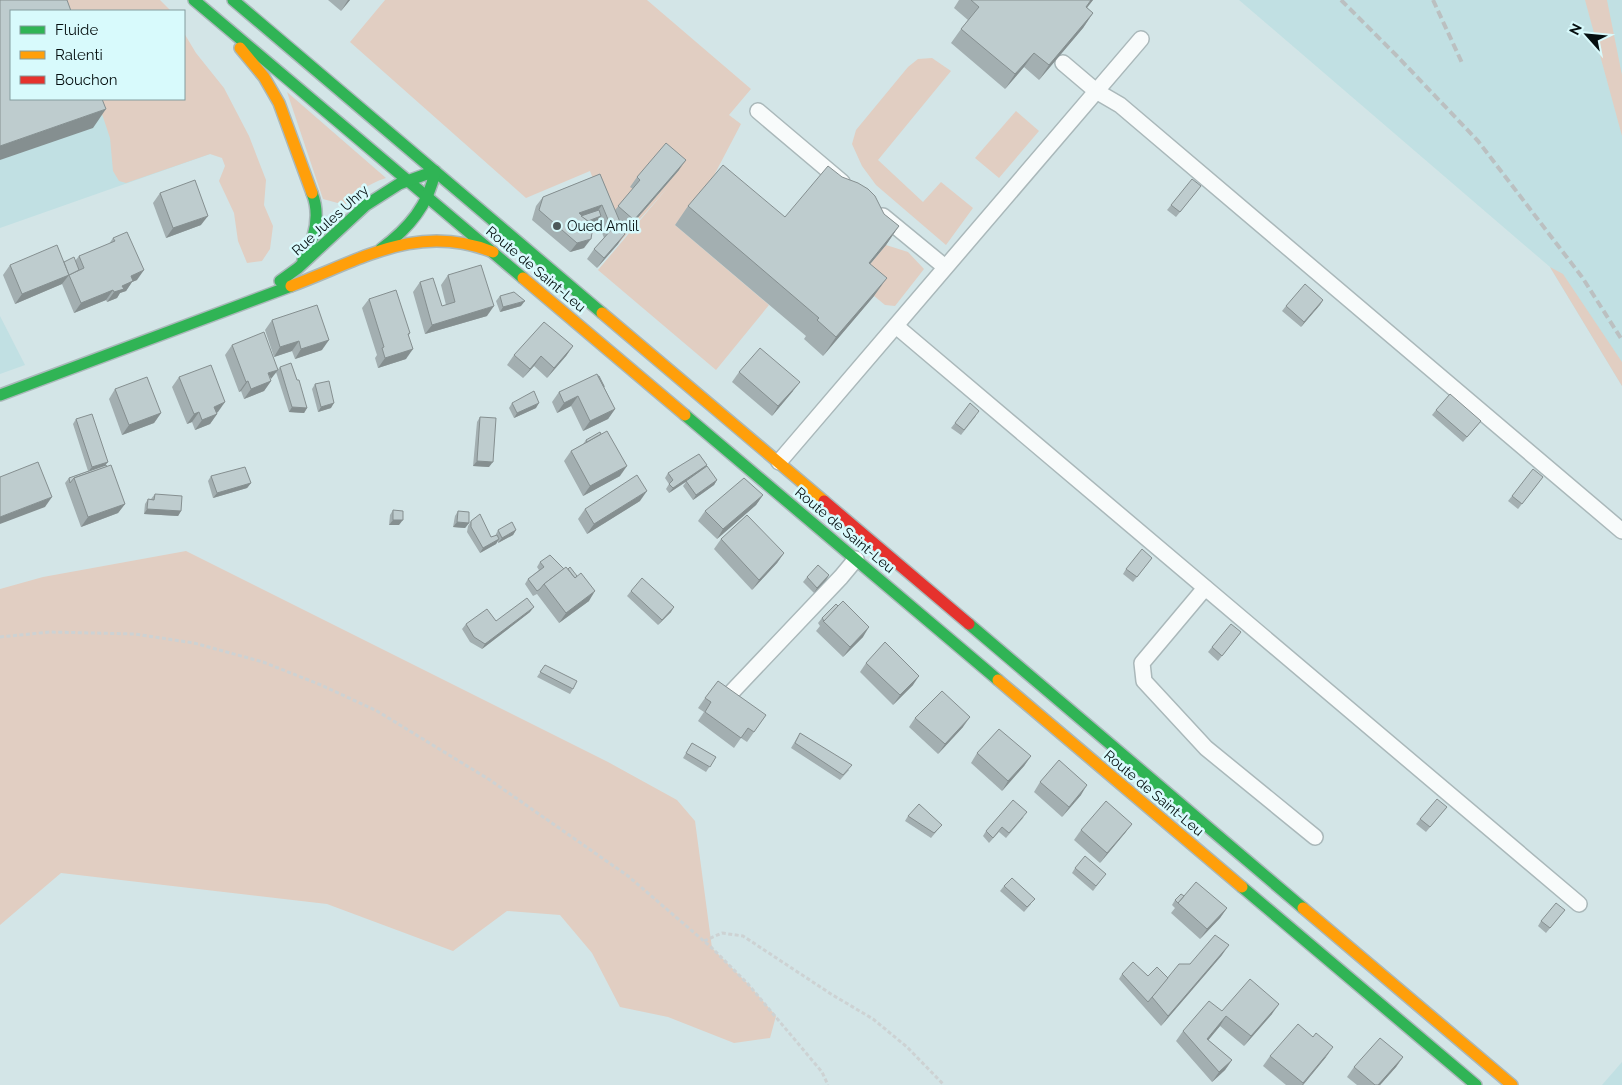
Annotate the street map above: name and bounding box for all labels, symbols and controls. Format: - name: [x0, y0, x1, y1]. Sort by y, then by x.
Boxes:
- legend: [10, 10, 185, 100]
- north arrow: [1562, 10, 1612, 60]
- text: Fluide: [55, 21, 98, 39]
- text: N: [1566, 21, 1585, 37]
- text: Ralenti: [55, 46, 103, 64]
- text: Bouchon: [55, 71, 117, 89]
- street label: Rue Jules Uhry: [289, 181, 372, 258]
- place label: Oued Amlil: [567, 218, 639, 234]
- marker: Oued Amlil: [551, 220, 563, 232]
- street label: Route de Saint-Leu: [483, 223, 589, 315]
- street label: Route de Saint-Leu: [792, 484, 898, 576]
- street label: Route de Saint-Leu: [1101, 747, 1207, 839]

